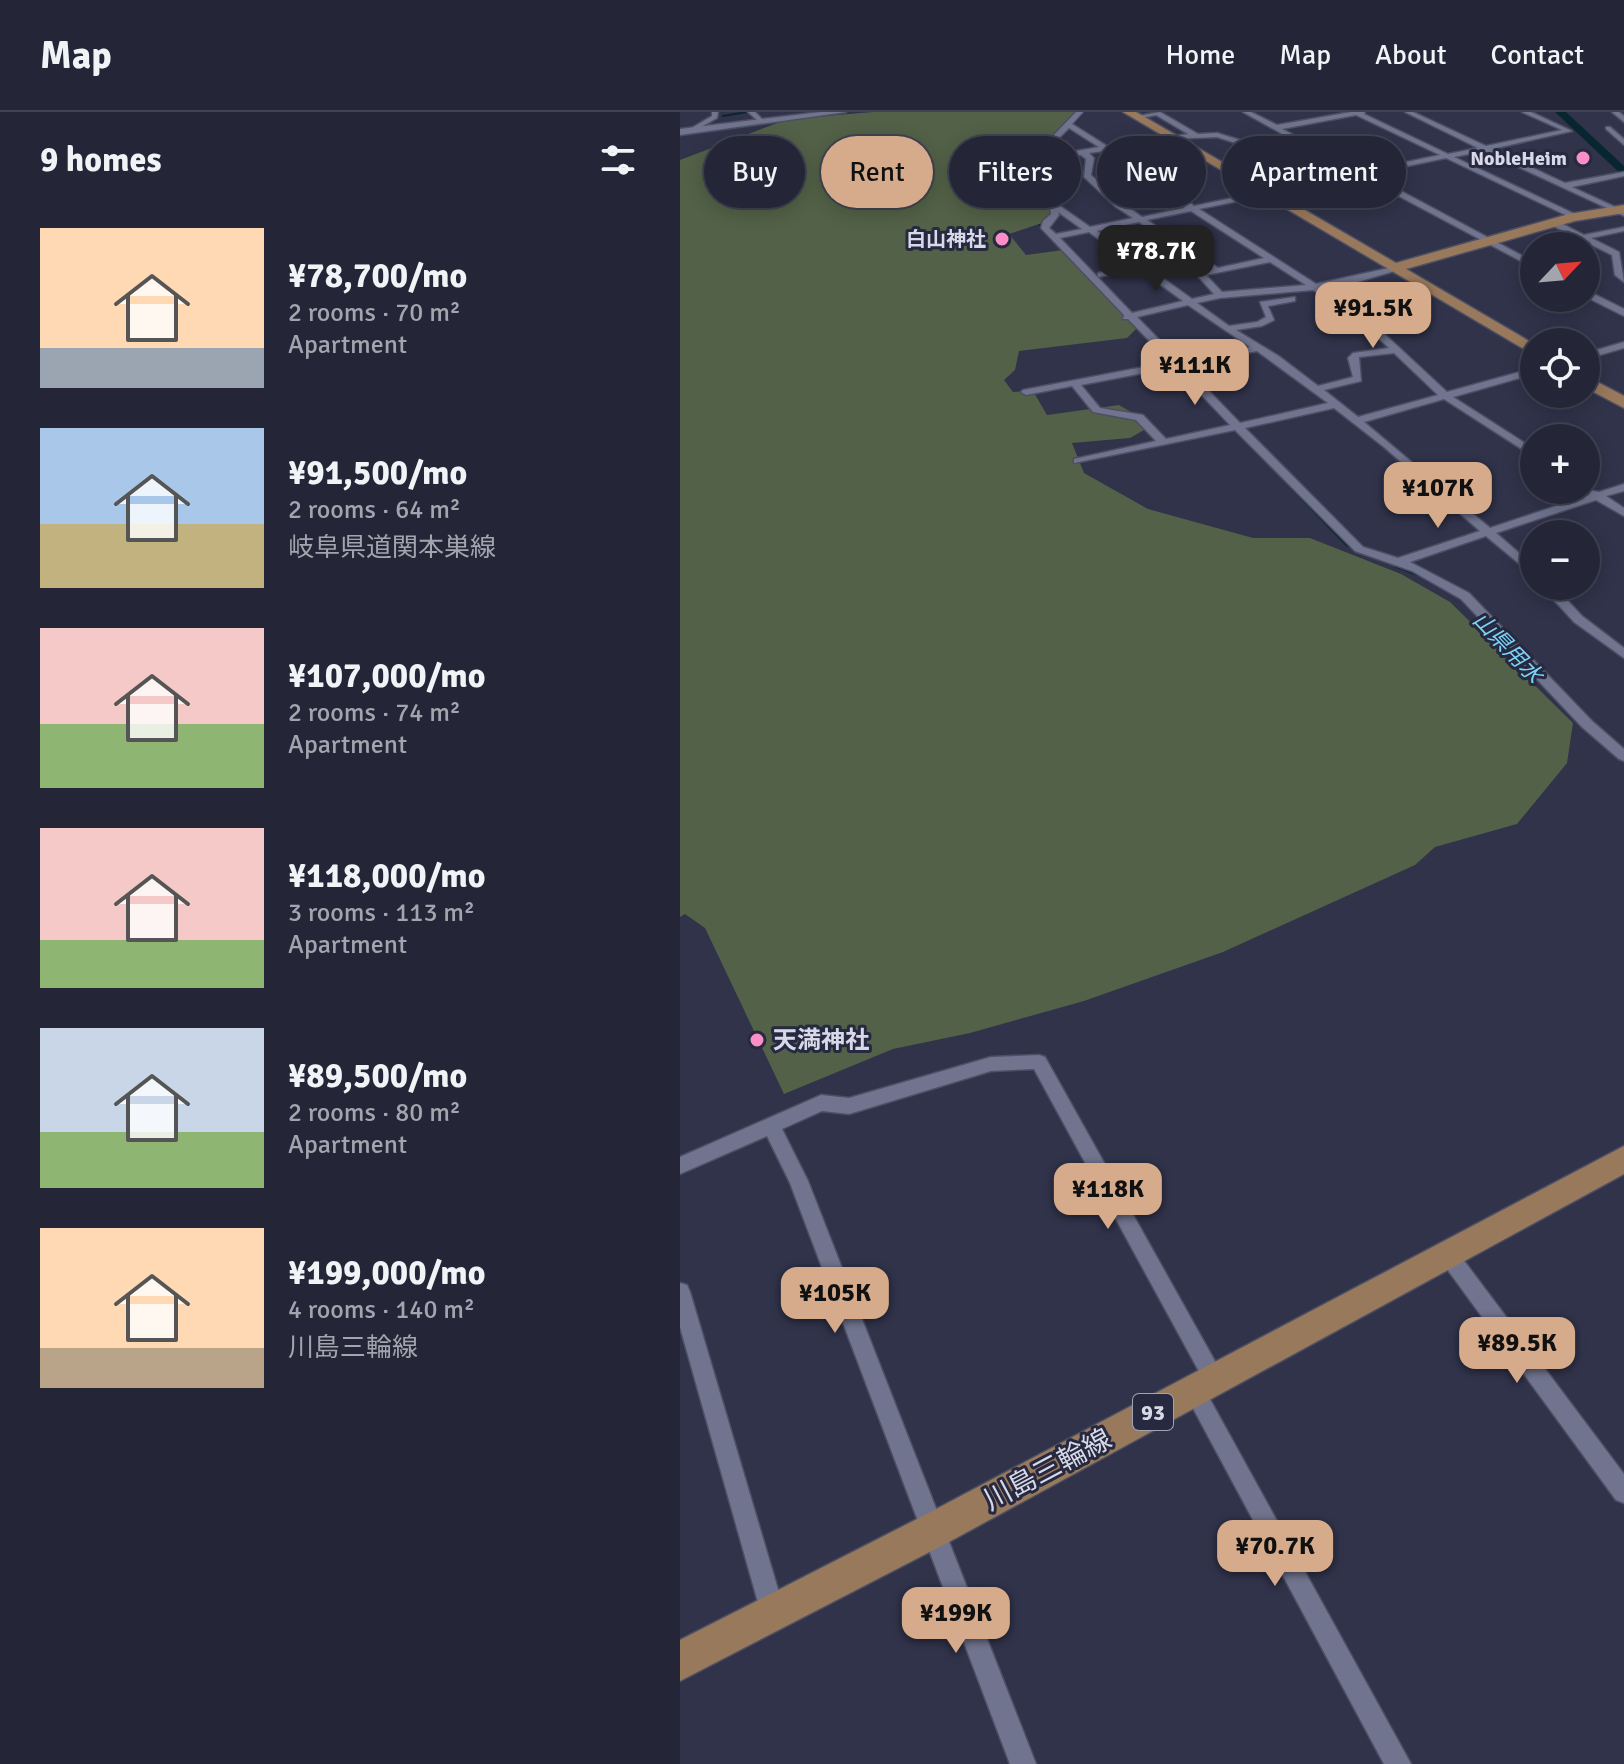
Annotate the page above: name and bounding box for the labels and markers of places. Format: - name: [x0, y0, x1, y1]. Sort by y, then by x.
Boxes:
- place label: NobleHeim: [1470, 146, 1567, 171]
- marker: NobleHeim: [1574, 149, 1592, 167]
- pin: ¥78.7K: [1091, 225, 1221, 293]
- place label: 白山神社: [906, 227, 986, 252]
- marker: 白山神社: [993, 230, 1011, 248]
- pin: ¥91.5K: [1308, 282, 1438, 350]
- pin: ¥111K: [1139, 339, 1251, 407]
- pin: ¥107K: [1382, 462, 1494, 530]
- place label: 天満神社: [773, 1025, 869, 1055]
- marker: 天満神社: [748, 1031, 766, 1049]
- pin: ¥118K: [1052, 1163, 1164, 1231]
- pin: ¥105K: [779, 1267, 891, 1335]
- pin: ¥89.5K: [1452, 1317, 1582, 1385]
- pin: ¥70.7K: [1210, 1520, 1340, 1588]
- pin: ¥199K: [900, 1587, 1012, 1655]

